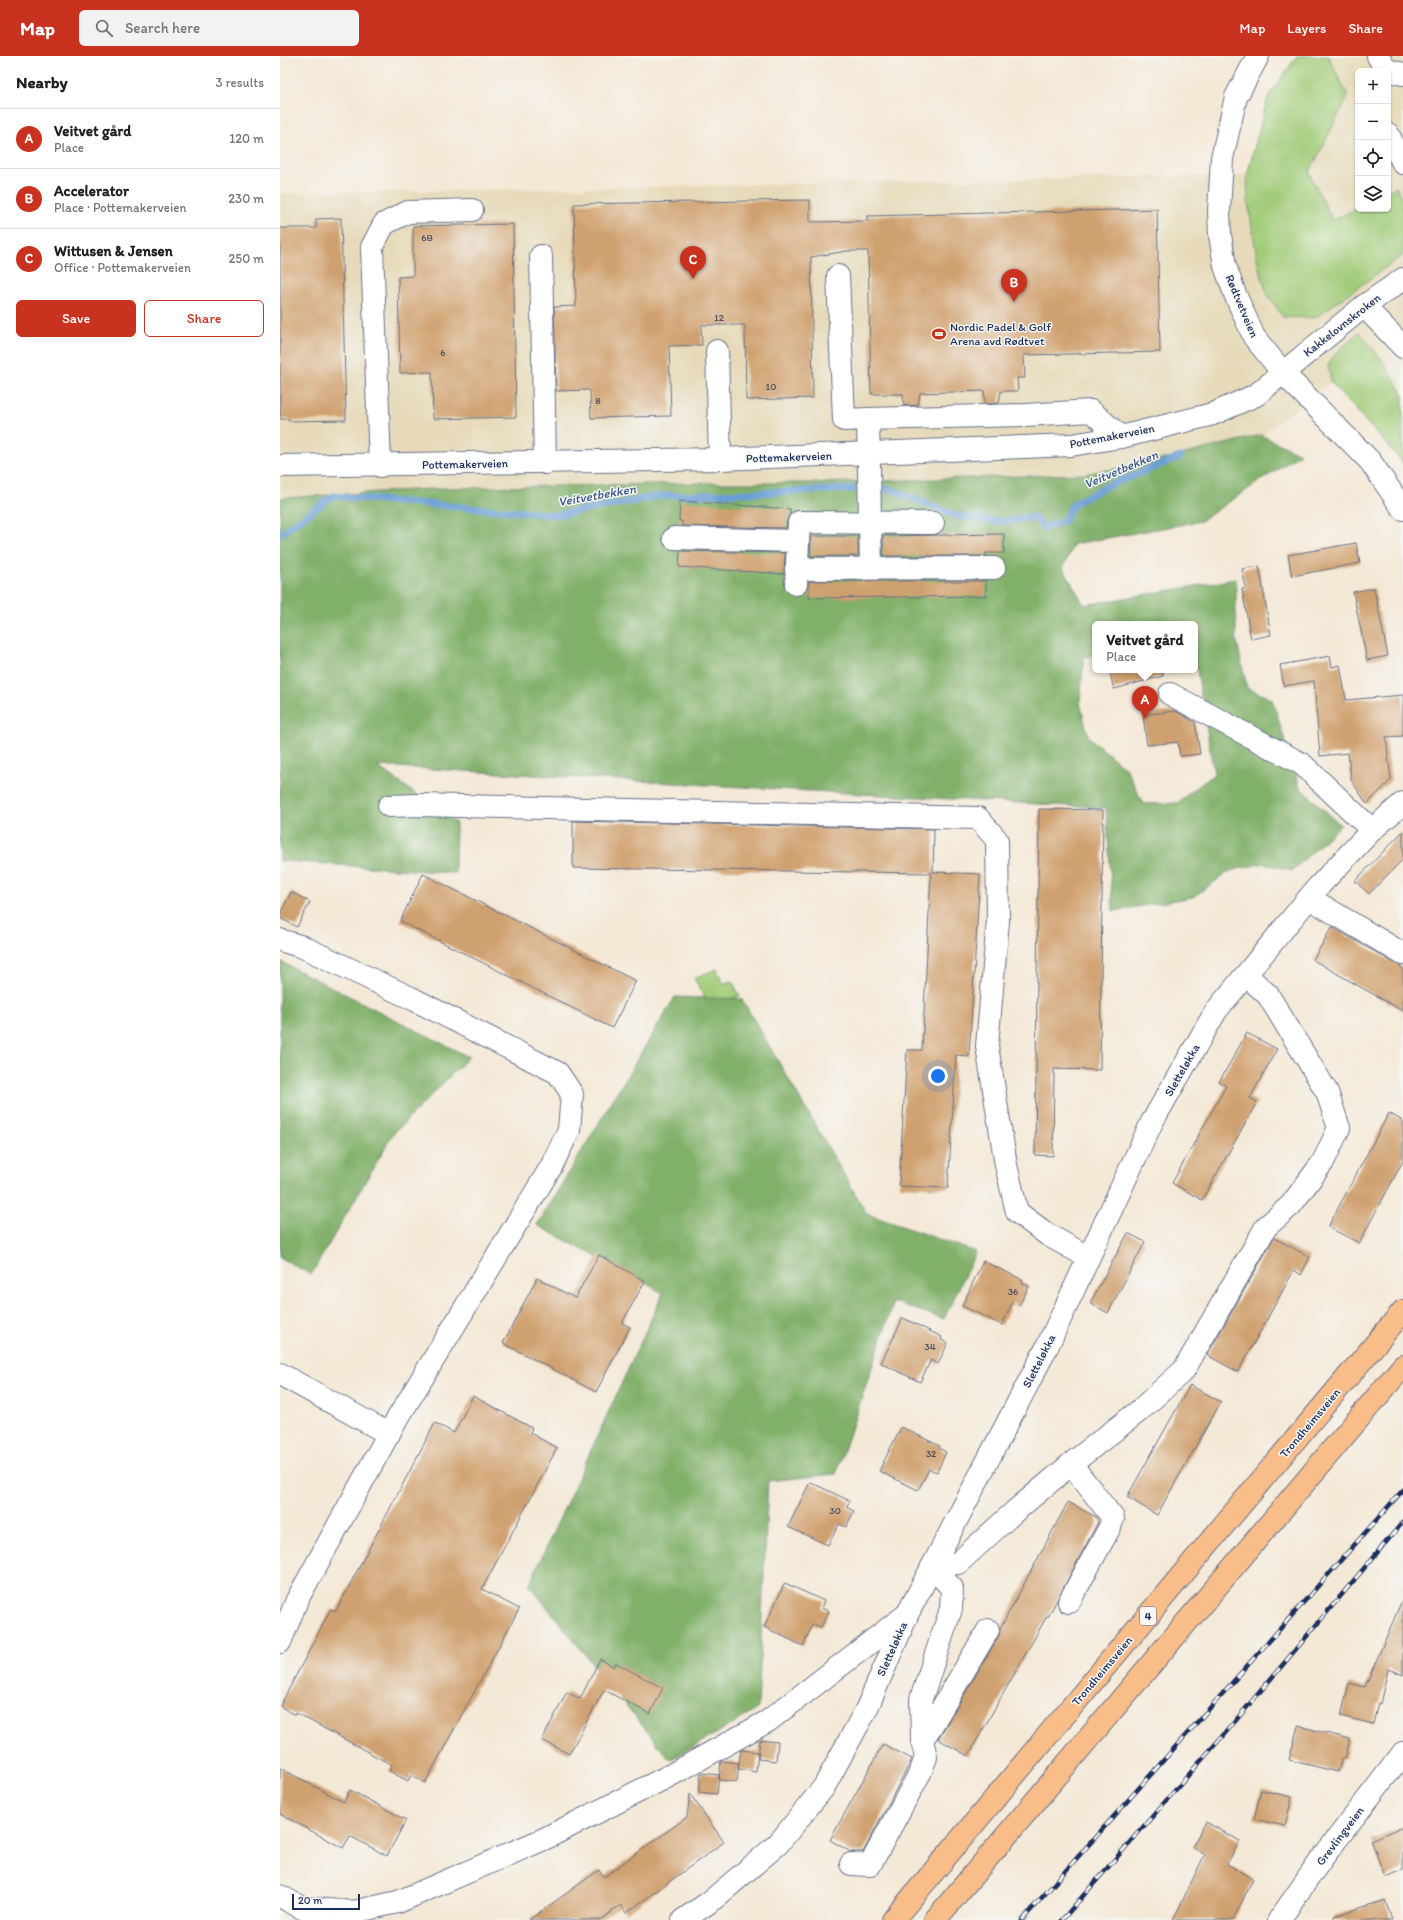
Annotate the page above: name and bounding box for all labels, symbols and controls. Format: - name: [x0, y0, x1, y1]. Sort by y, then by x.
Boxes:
- search box: [79, 10, 359, 46]
- text: Map: [20, 17, 55, 40]
- icon: search: [93, 17, 115, 39]
- text: Search here: [125, 19, 200, 37]
- text: Map: [1240, 20, 1265, 37]
- text: Layers: [1287, 20, 1326, 37]
- text: Share: [1348, 20, 1383, 37]
- map controls: [1355, 68, 1391, 212]
- button: +: [1355, 68, 1391, 104]
- text: Nearby: [16, 72, 68, 92]
- text: 3 results: [215, 75, 264, 90]
- button: −: [1355, 104, 1391, 140]
- text: Veitvet gård: [54, 122, 131, 140]
- text: A: [25, 131, 33, 146]
- text: 120 m: [229, 131, 264, 146]
- text: Place: [54, 140, 84, 155]
- button: locate: [1355, 140, 1391, 176]
- button: layers: [1355, 176, 1391, 212]
- text: Accelerator: [54, 182, 129, 200]
- text: B: [25, 191, 33, 206]
- text: 230 m: [228, 191, 264, 206]
- text: Place · Pottemakerveien: [54, 200, 186, 215]
- house number: 6B: [421, 231, 433, 244]
- text: Wittusen & Jensen: [54, 242, 173, 260]
- pin: C: [680, 246, 706, 279]
- text: C: [25, 251, 33, 266]
- text: 250 m: [228, 251, 264, 266]
- text: Office · Pottemakerveien: [54, 260, 191, 275]
- pin: B: [1001, 269, 1027, 302]
- street label: Rødtvetveien: [1222, 272, 1262, 340]
- street label: Kakkelovnskroken: [1301, 290, 1384, 360]
- button: Save: [16, 300, 136, 337]
- button: Share: [144, 300, 264, 337]
- house number: 12: [714, 311, 725, 324]
- place label: Nordic Padel & Golf Arena avd Rødtvet: [950, 320, 1052, 348]
- sports icon: Nordic Padel & Golf Arena avd Rødtvet: [931, 326, 947, 342]
- house number: 6: [440, 346, 446, 359]
- house number: 10: [766, 380, 776, 393]
- house number: 8: [595, 394, 601, 407]
- street label: Pottemakerveien: [1068, 421, 1156, 451]
- water label: Veitvetbekken: [1082, 446, 1161, 491]
- street label: Pottemakerveien: [746, 448, 833, 466]
- street label: Pottemakerveien: [422, 456, 509, 472]
- water label: Veitvetbekken: [557, 481, 638, 509]
- popup: [1092, 621, 1198, 673]
- text: Veitvet gård: [1106, 631, 1184, 649]
- text: Place: [1106, 649, 1136, 664]
- pin: A: [1132, 686, 1158, 719]
- street label: Sletteløkka: [1161, 1041, 1203, 1099]
- your location: [928, 1066, 948, 1086]
- house number: 36: [1008, 1285, 1018, 1298]
- street label: Sletteløkka: [1020, 1331, 1059, 1390]
- house number: 34: [924, 1340, 936, 1353]
- street label: Trondheimsveien: [1277, 1385, 1344, 1461]
- house number: 32: [926, 1447, 937, 1460]
- house number: 30: [829, 1504, 841, 1517]
- road number: 4: [1140, 1607, 1156, 1625]
- street label: Sletteløkka: [874, 1619, 911, 1678]
- street label: Trondheimsveien: [1069, 1633, 1136, 1709]
- street label: Grevlingveien: [1313, 1803, 1367, 1868]
- scale bar: [292, 1892, 360, 1911]
- text: 20 m: [298, 1894, 322, 1907]

